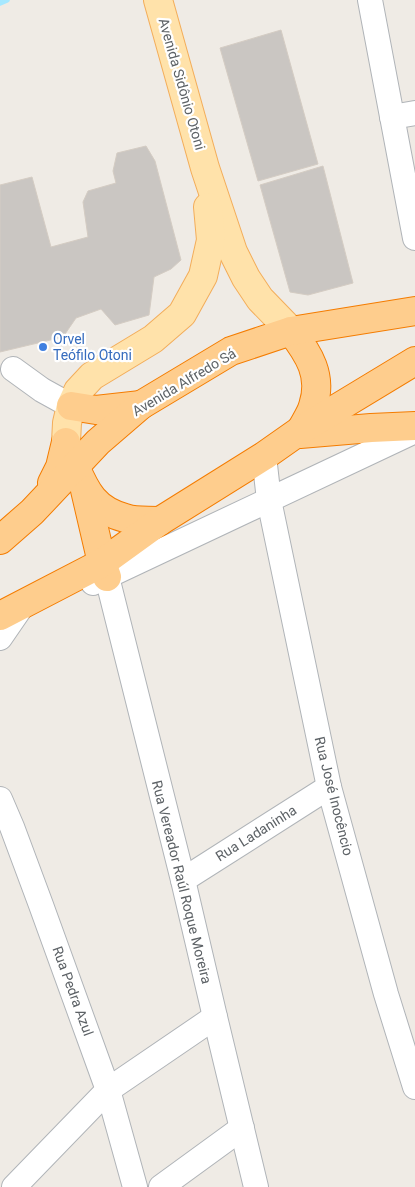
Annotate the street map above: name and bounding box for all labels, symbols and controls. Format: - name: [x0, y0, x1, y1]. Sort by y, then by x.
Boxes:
- street label: Avenida Sidônio Otoni: [156, 16, 208, 152]
- place label: Orvel Teófilo Otoni: [53, 331, 132, 363]
- marker: Orvel Teófilo Otoni: [37, 341, 49, 353]
- street label: Avenida Alfredo Sá: [129, 345, 239, 419]
- street label: Rua José Inocêncio: [311, 735, 357, 857]
- street label: Rua Vereador Raúl Roque Moreira: [149, 779, 215, 985]
- street label: Rua Ladaninha: [213, 802, 299, 864]
- street label: Rua Pedra Azul: [49, 944, 97, 1038]

